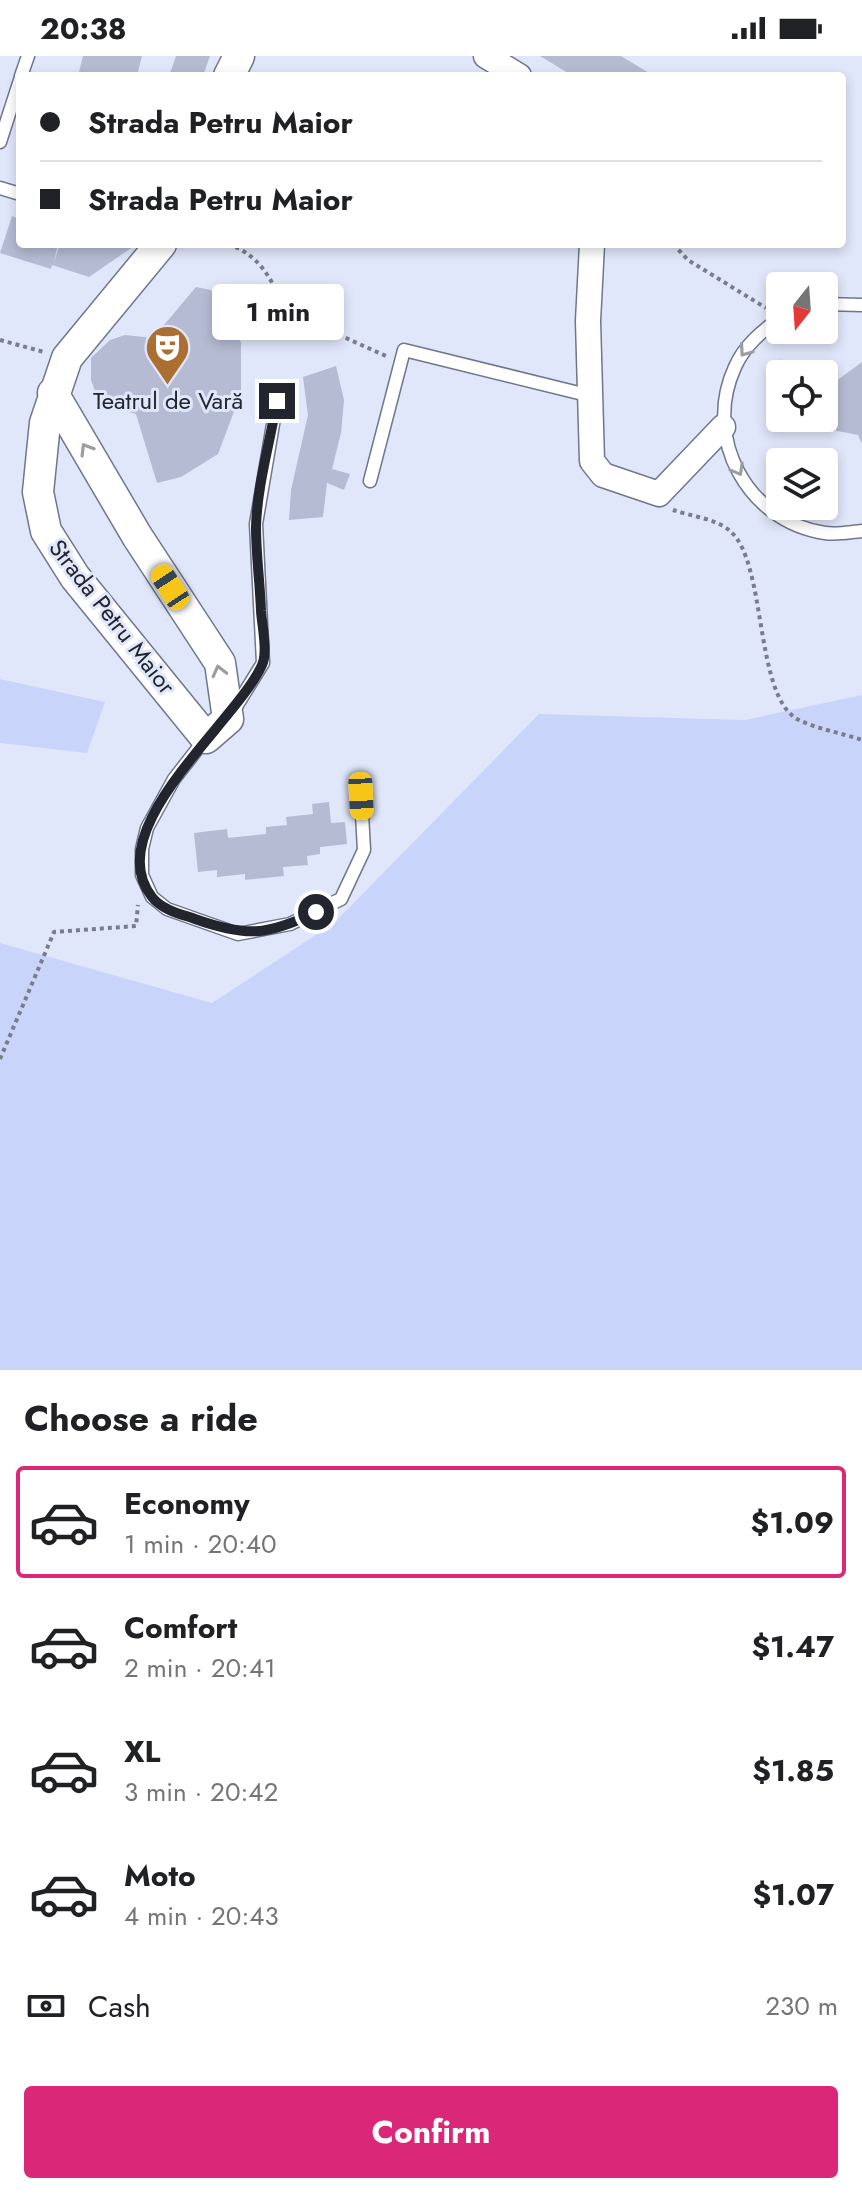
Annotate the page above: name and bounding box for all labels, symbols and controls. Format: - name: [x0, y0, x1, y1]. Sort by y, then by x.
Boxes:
- text: 20:38: [40, 7, 127, 50]
- text: Strada Petru Maior: [88, 101, 353, 144]
- text: Strada Petru Maior: [88, 178, 353, 221]
- north arrow: [766, 272, 838, 344]
- map controls: [766, 272, 838, 520]
- callout: 1 min: [211, 285, 343, 341]
- text: 1 min: [246, 293, 310, 331]
- theatre icon: Teatrul de Vară: [144, 323, 192, 386]
- one-way arrow: [740, 343, 755, 357]
- button: locate: [766, 360, 838, 432]
- place label: Teatrul de Vară: [93, 383, 243, 418]
- route end: [259, 383, 295, 419]
- one-way arrow: [80, 443, 96, 458]
- button: layers: [766, 448, 838, 520]
- one-way arrow: [728, 461, 744, 476]
- street label: Strada Petru Maior: [41, 532, 185, 702]
- car: [147, 560, 193, 614]
- one-way arrow: [212, 664, 229, 678]
- car: [348, 771, 374, 821]
- route start: [298, 894, 334, 930]
- text: Choose a ride: [24, 1392, 258, 1444]
- text: Economy: [124, 1482, 250, 1525]
- icon: car: [28, 1486, 100, 1558]
- text: $1.09: [750, 1501, 834, 1544]
- text: 1 min · 20:40: [124, 1525, 277, 1563]
- text: Comfort: [124, 1606, 237, 1649]
- icon: car: [28, 1610, 100, 1682]
- text: $1.47: [751, 1625, 834, 1668]
- text: 2 min · 20:41: [124, 1649, 276, 1687]
- text: XL: [124, 1730, 160, 1773]
- icon: car: [28, 1734, 100, 1806]
- text: $1.85: [752, 1749, 834, 1792]
- text: 3 min · 20:42: [124, 1773, 278, 1811]
- text: Moto: [124, 1854, 196, 1897]
- icon: car: [28, 1858, 100, 1930]
- text: $1.07: [752, 1873, 834, 1916]
- text: 4 min · 20:43: [124, 1897, 279, 1935]
- icon: cash: [24, 1984, 68, 2028]
- text: Cash: [88, 1985, 151, 2028]
- text: 230 m: [765, 1987, 838, 2025]
- button: Confirm: [24, 2086, 838, 2178]

